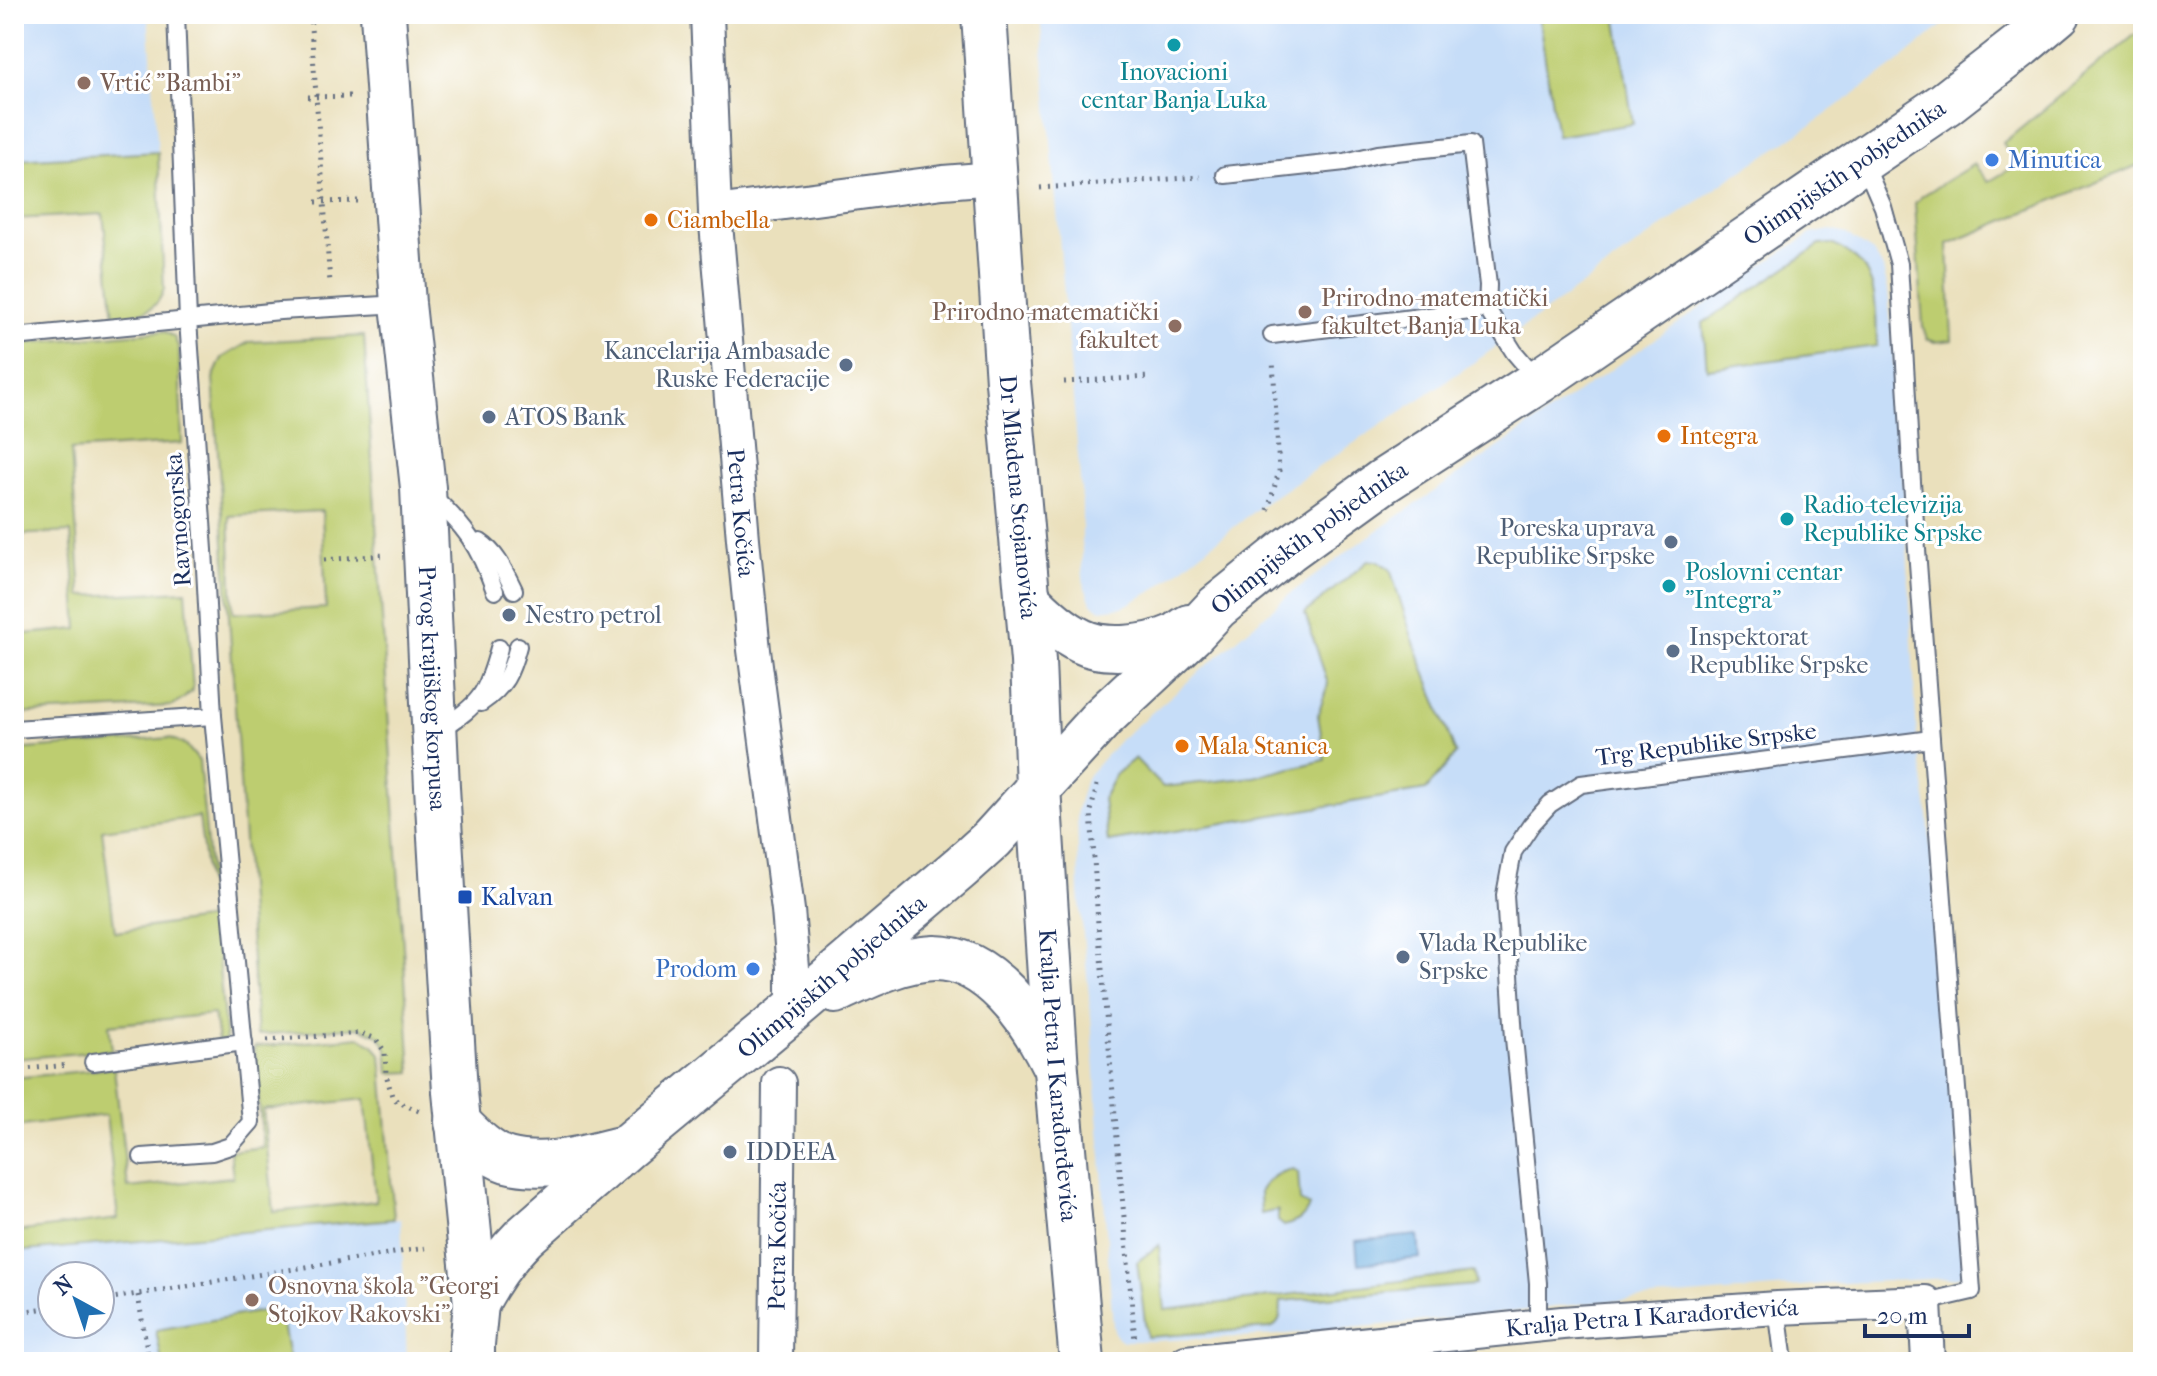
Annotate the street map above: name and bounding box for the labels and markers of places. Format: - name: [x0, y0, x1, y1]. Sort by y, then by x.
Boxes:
- marker: Inovacioni centar Banja Luka: [1165, 36, 1183, 54]
- place label: Inovacioni centar Banja Luka: [1081, 58, 1268, 114]
- place label: Vrtić "Bambi": [99, 69, 241, 97]
- marker: Vrtić "Bambi": [75, 74, 93, 92]
- place label: Minutica: [2008, 146, 2102, 174]
- marker: Minutica: [1983, 151, 2001, 169]
- place label: Ciambella: [667, 206, 771, 234]
- marker: Ciambella: [642, 211, 660, 229]
- place label: Prirodno-matematički fakultet Banja Luka: [1321, 284, 1548, 340]
- place label: Prirodno-matematički fakultet: [932, 298, 1159, 354]
- marker: Prirodno-matematički fakultet Banja Luka: [1296, 303, 1314, 321]
- marker: Prirodno-matematički fakultet: [1166, 317, 1184, 335]
- place label: Kancelarija Ambasade Ruske Federacije: [604, 337, 830, 393]
- marker: Kancelarija Ambasade Ruske Federacije: [837, 356, 855, 374]
- place label: ATOS Bank: [504, 403, 626, 431]
- marker: ATOS Bank: [480, 408, 498, 426]
- place label: Integra: [1680, 422, 1759, 450]
- marker: Integra: [1655, 427, 1673, 445]
- place label: Radio-televizija Republike Srpske: [1803, 491, 1983, 547]
- marker: Radio-televizija Republike Srpske: [1778, 510, 1796, 528]
- place label: Poreska uprava Republike Srpske: [1476, 514, 1656, 570]
- marker: Poreska uprava Republike Srpske: [1662, 533, 1680, 551]
- place label: Poslovni centar "Integra": [1685, 558, 1843, 614]
- marker: Poslovni centar "Integra": [1660, 577, 1678, 595]
- place label: Nestro petrol: [525, 601, 662, 629]
- marker: Nestro petrol: [500, 606, 518, 624]
- place label: Inspektorat Republike Srpske: [1689, 623, 1869, 679]
- marker: Inspektorat Republike Srpske: [1664, 642, 1682, 660]
- place label: Mala Stanica: [1198, 732, 1329, 760]
- marker: Mala Stanica: [1173, 737, 1191, 755]
- place label: Kalvan: [481, 883, 553, 911]
- marker: Kalvan: [456, 888, 474, 906]
- place label: Vlada Republike Srpske: [1418, 929, 1588, 985]
- marker: Vlada Republike Srpske: [1394, 948, 1412, 966]
- place label: Prodom: [655, 955, 737, 983]
- marker: Prodom: [744, 960, 762, 978]
- place label: IDDEEA: [746, 1138, 837, 1166]
- marker: IDDEEA: [721, 1143, 739, 1161]
- place label: Osnovna škola "Georgi Stojkov Rakovski": [268, 1272, 500, 1328]
- marker: Osnovna škola "Georgi Stojkov Rakovski": [243, 1291, 261, 1309]

